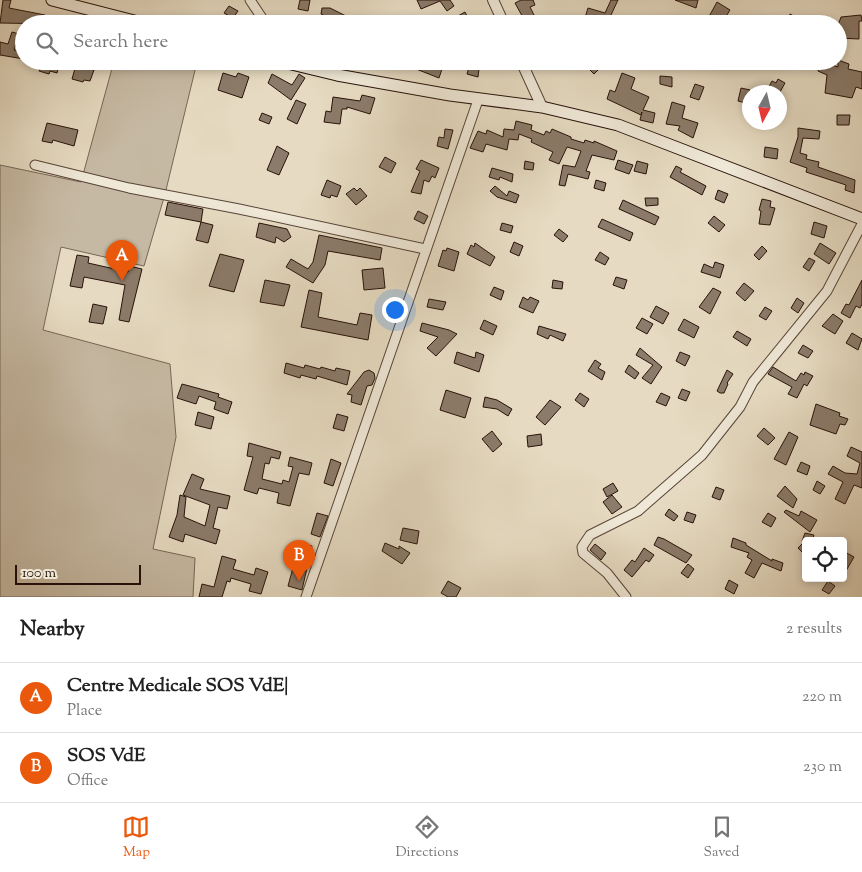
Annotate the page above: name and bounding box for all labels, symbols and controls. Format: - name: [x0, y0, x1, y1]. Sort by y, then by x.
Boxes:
- search box: [15, 15, 847, 70]
- icon: search: [33, 29, 61, 57]
- text: Search here: [73, 29, 168, 56]
- north arrow: [742, 85, 787, 130]
- pin: A: [106, 240, 138, 281]
- your location: [382, 297, 408, 323]
- map controls: [802, 537, 847, 582]
- button: locate: [802, 537, 847, 582]
- pin: B: [283, 540, 315, 581]
- scale bar: [15, 562, 141, 585]
- text: 100 m: [22, 564, 56, 584]
- text: Nearby: [20, 615, 85, 645]
- text: 2 results: [786, 618, 842, 641]
- text: Centre Medicale SOS VdE|: [67, 673, 288, 700]
- text: A: [30, 686, 43, 709]
- text: 220 m: [802, 686, 842, 709]
- text: Place: [67, 700, 102, 723]
- text: SOS VdE: [67, 743, 146, 770]
- text: B: [31, 756, 41, 779]
- text: 230 m: [803, 756, 842, 779]
- text: Office: [67, 770, 108, 793]
- tab: Map: [122, 813, 150, 863]
- tab: Directions: [395, 813, 459, 863]
- tab: Saved: [704, 813, 739, 863]

